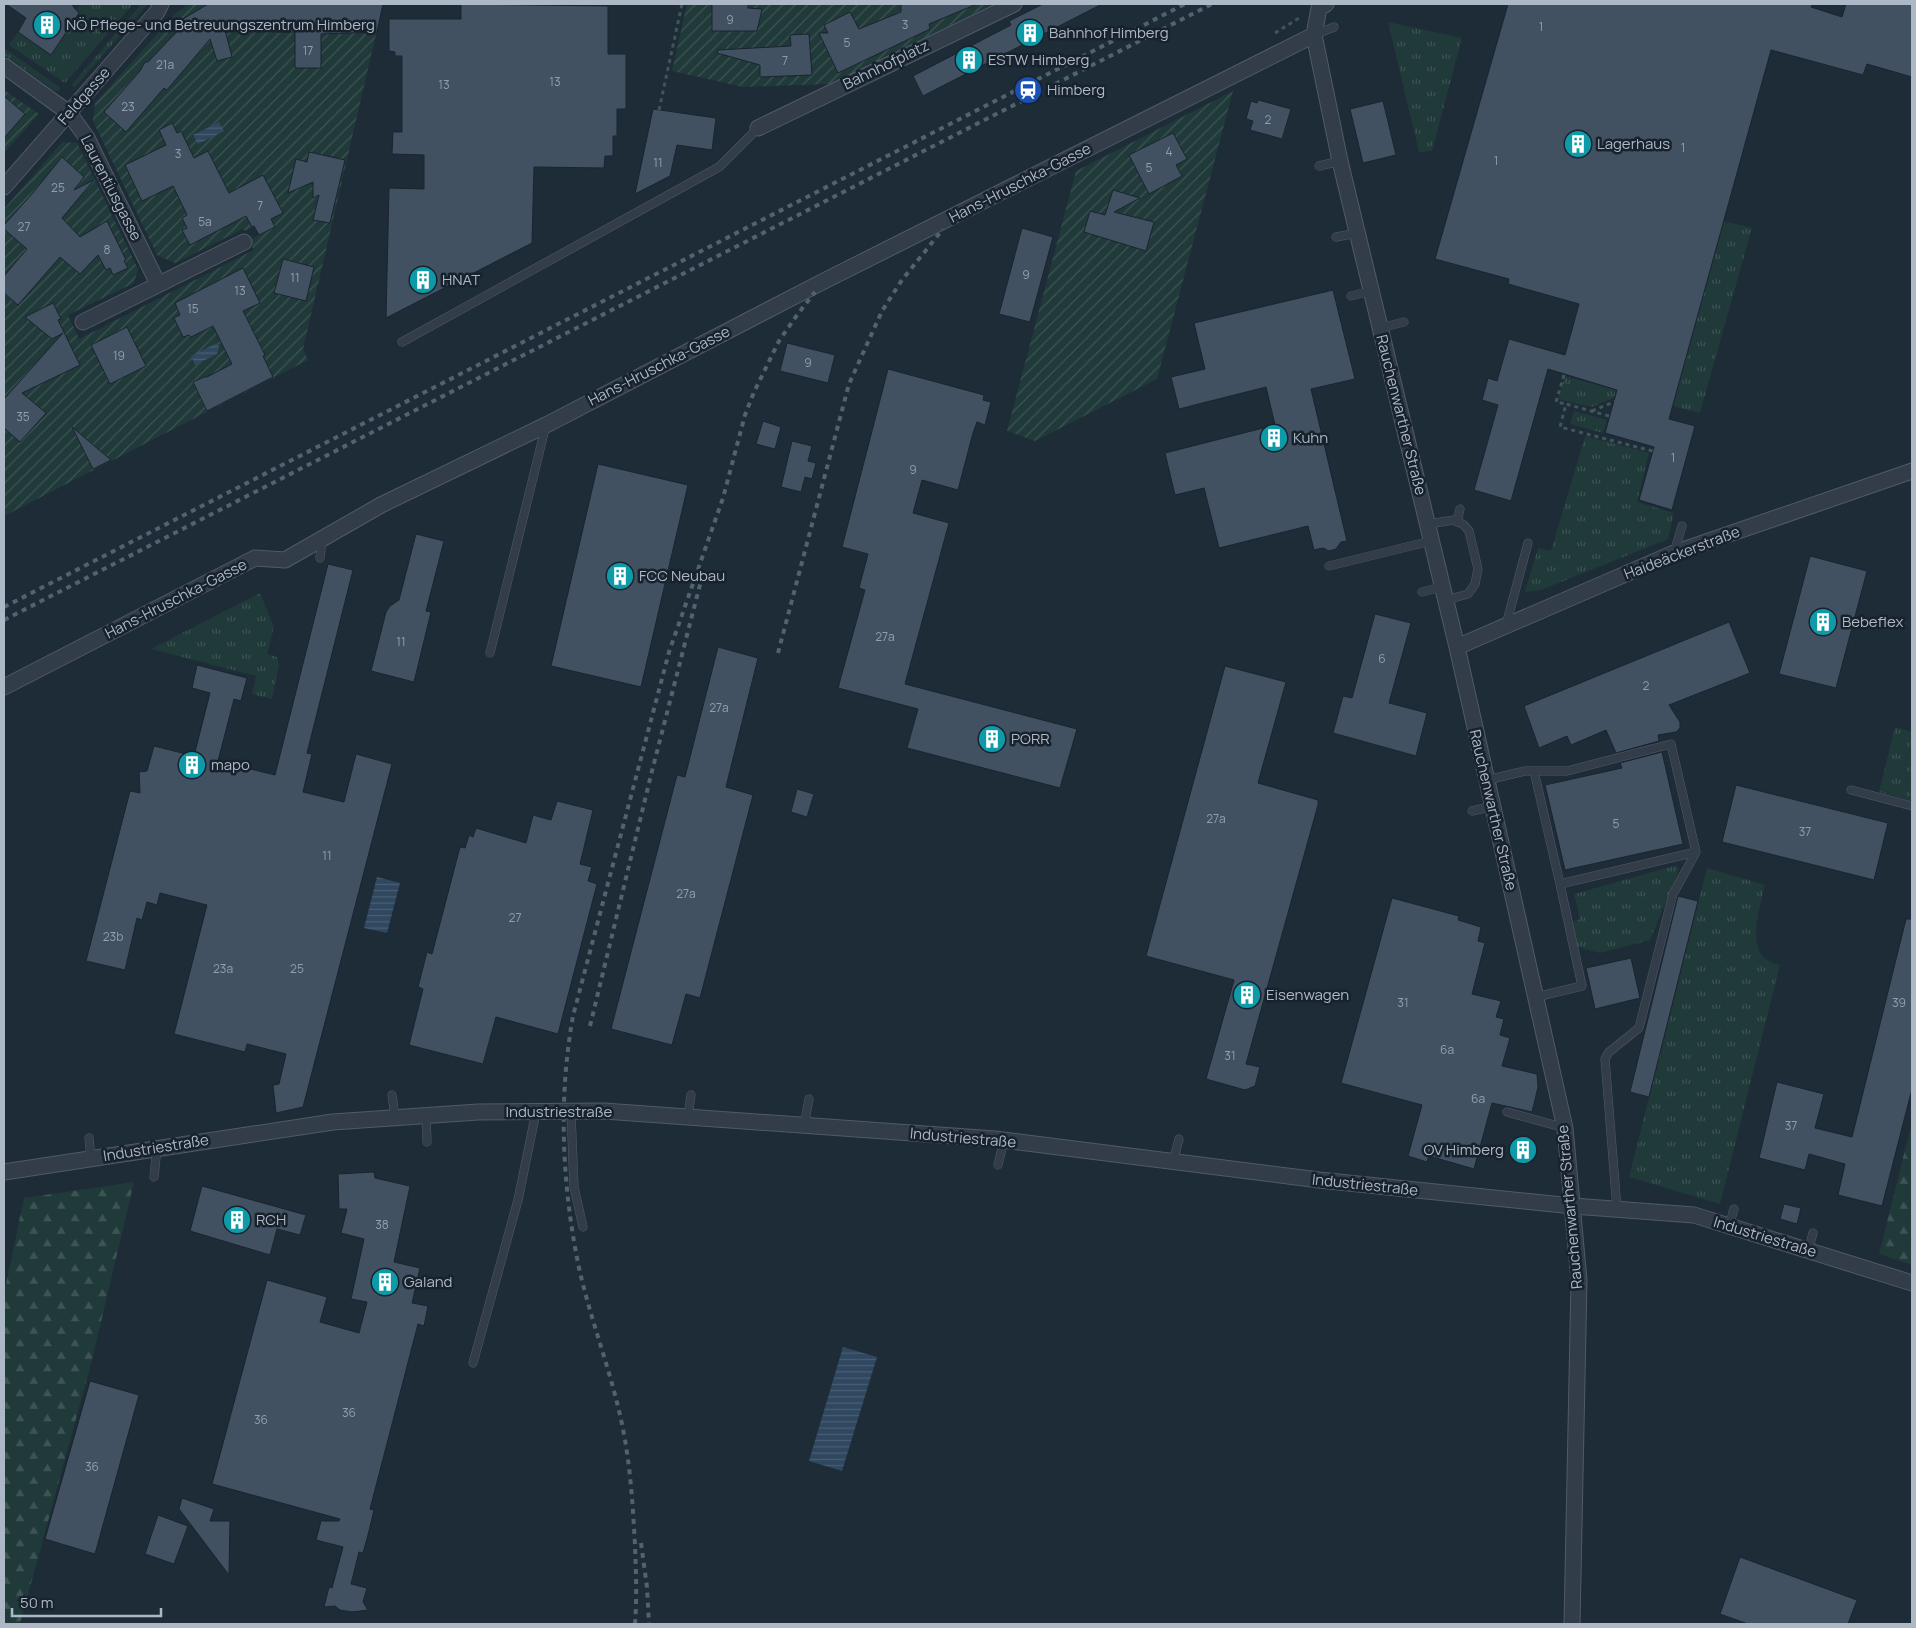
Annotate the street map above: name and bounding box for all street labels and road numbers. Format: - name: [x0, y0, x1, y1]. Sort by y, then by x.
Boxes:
- street label: Bahnhofplatz: [839, 35, 932, 94]
- street label: Feldgasse: [53, 62, 115, 129]
- street label: Laurentiusgasse: [76, 131, 147, 244]
- street label: Hans-Hruschka-Gasse: [945, 137, 1095, 228]
- street label: Hans-Hruschka-Gasse: [584, 320, 734, 411]
- street label: Rauchenwarther Straße: [1371, 332, 1432, 498]
- street label: Haideäckerstraße: [1621, 521, 1743, 584]
- street label: Hans-Hruschka-Gasse: [101, 553, 251, 644]
- street label: Rauchenwarther Straße: [1465, 727, 1522, 893]
- street label: Industriestraße: [506, 1101, 613, 1122]
- street label: Industriestraße: [909, 1122, 1017, 1153]
- street label: Rauchenwarther Straße: [1552, 1124, 1587, 1290]
- street label: Industriestraße: [102, 1129, 211, 1166]
- street label: Industriestraße: [1311, 1168, 1419, 1201]
- street label: Industriestraße: [1711, 1211, 1819, 1262]

